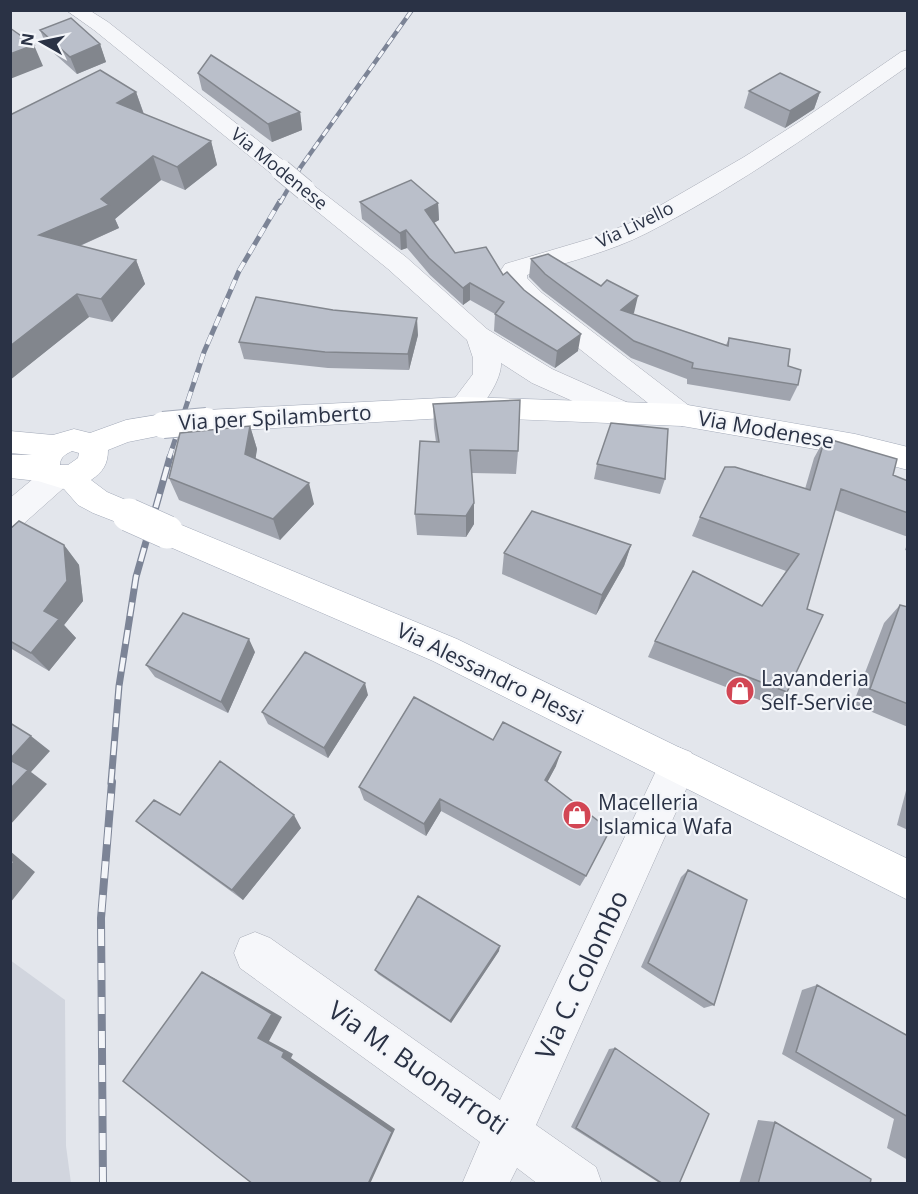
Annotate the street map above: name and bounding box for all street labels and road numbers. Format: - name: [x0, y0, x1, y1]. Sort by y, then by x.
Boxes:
- street label: Via Modenese: [226, 122, 333, 215]
- street label: Via Livello: [592, 195, 677, 253]
- street label: Via per Spilamberto: [178, 398, 372, 436]
- street label: Via Modenese: [696, 403, 836, 455]
- street label: Via Alessandro Plessi: [392, 616, 588, 730]
- street label: Via C. Colombo: [526, 884, 636, 1065]
- street label: Via M. Buonarroti: [322, 992, 516, 1143]

